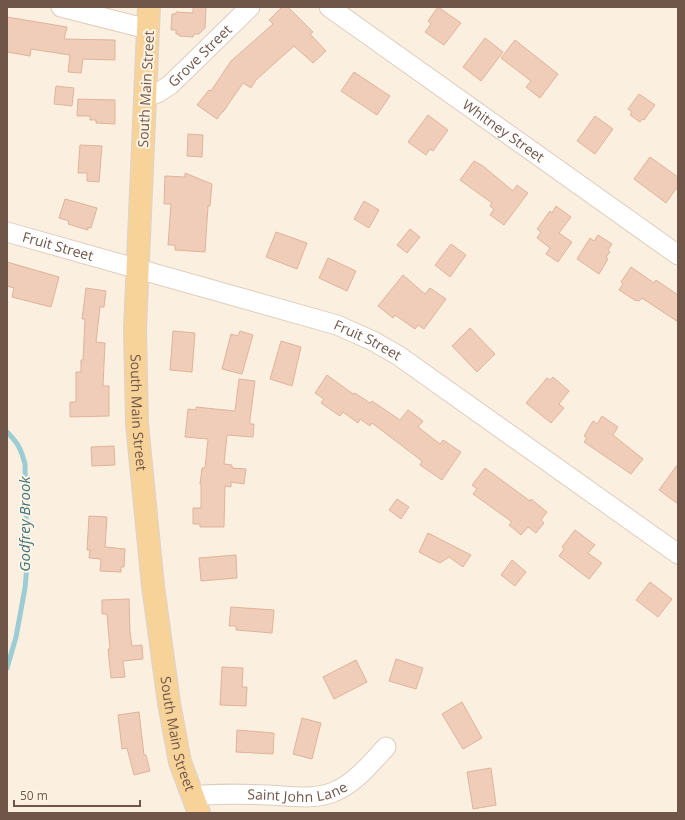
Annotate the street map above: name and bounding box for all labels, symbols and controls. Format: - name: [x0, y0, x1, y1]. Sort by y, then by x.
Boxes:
- street label: Grove Street: [164, 20, 236, 91]
- street label: South Main Street: [133, 30, 158, 148]
- street label: Whitney Street: [459, 95, 549, 166]
- street label: Fruit Street: [20, 227, 96, 265]
- street label: Fruit Street: [331, 315, 405, 364]
- street label: South Main Street: [127, 354, 152, 472]
- water label: Godfrey Brook: [14, 476, 34, 572]
- street label: South Main Street: [156, 675, 200, 794]
- street label: Saint John Lane: [247, 777, 351, 806]
- scale bar: [14, 782, 140, 808]
- text: 50 m: [20, 787, 48, 804]

